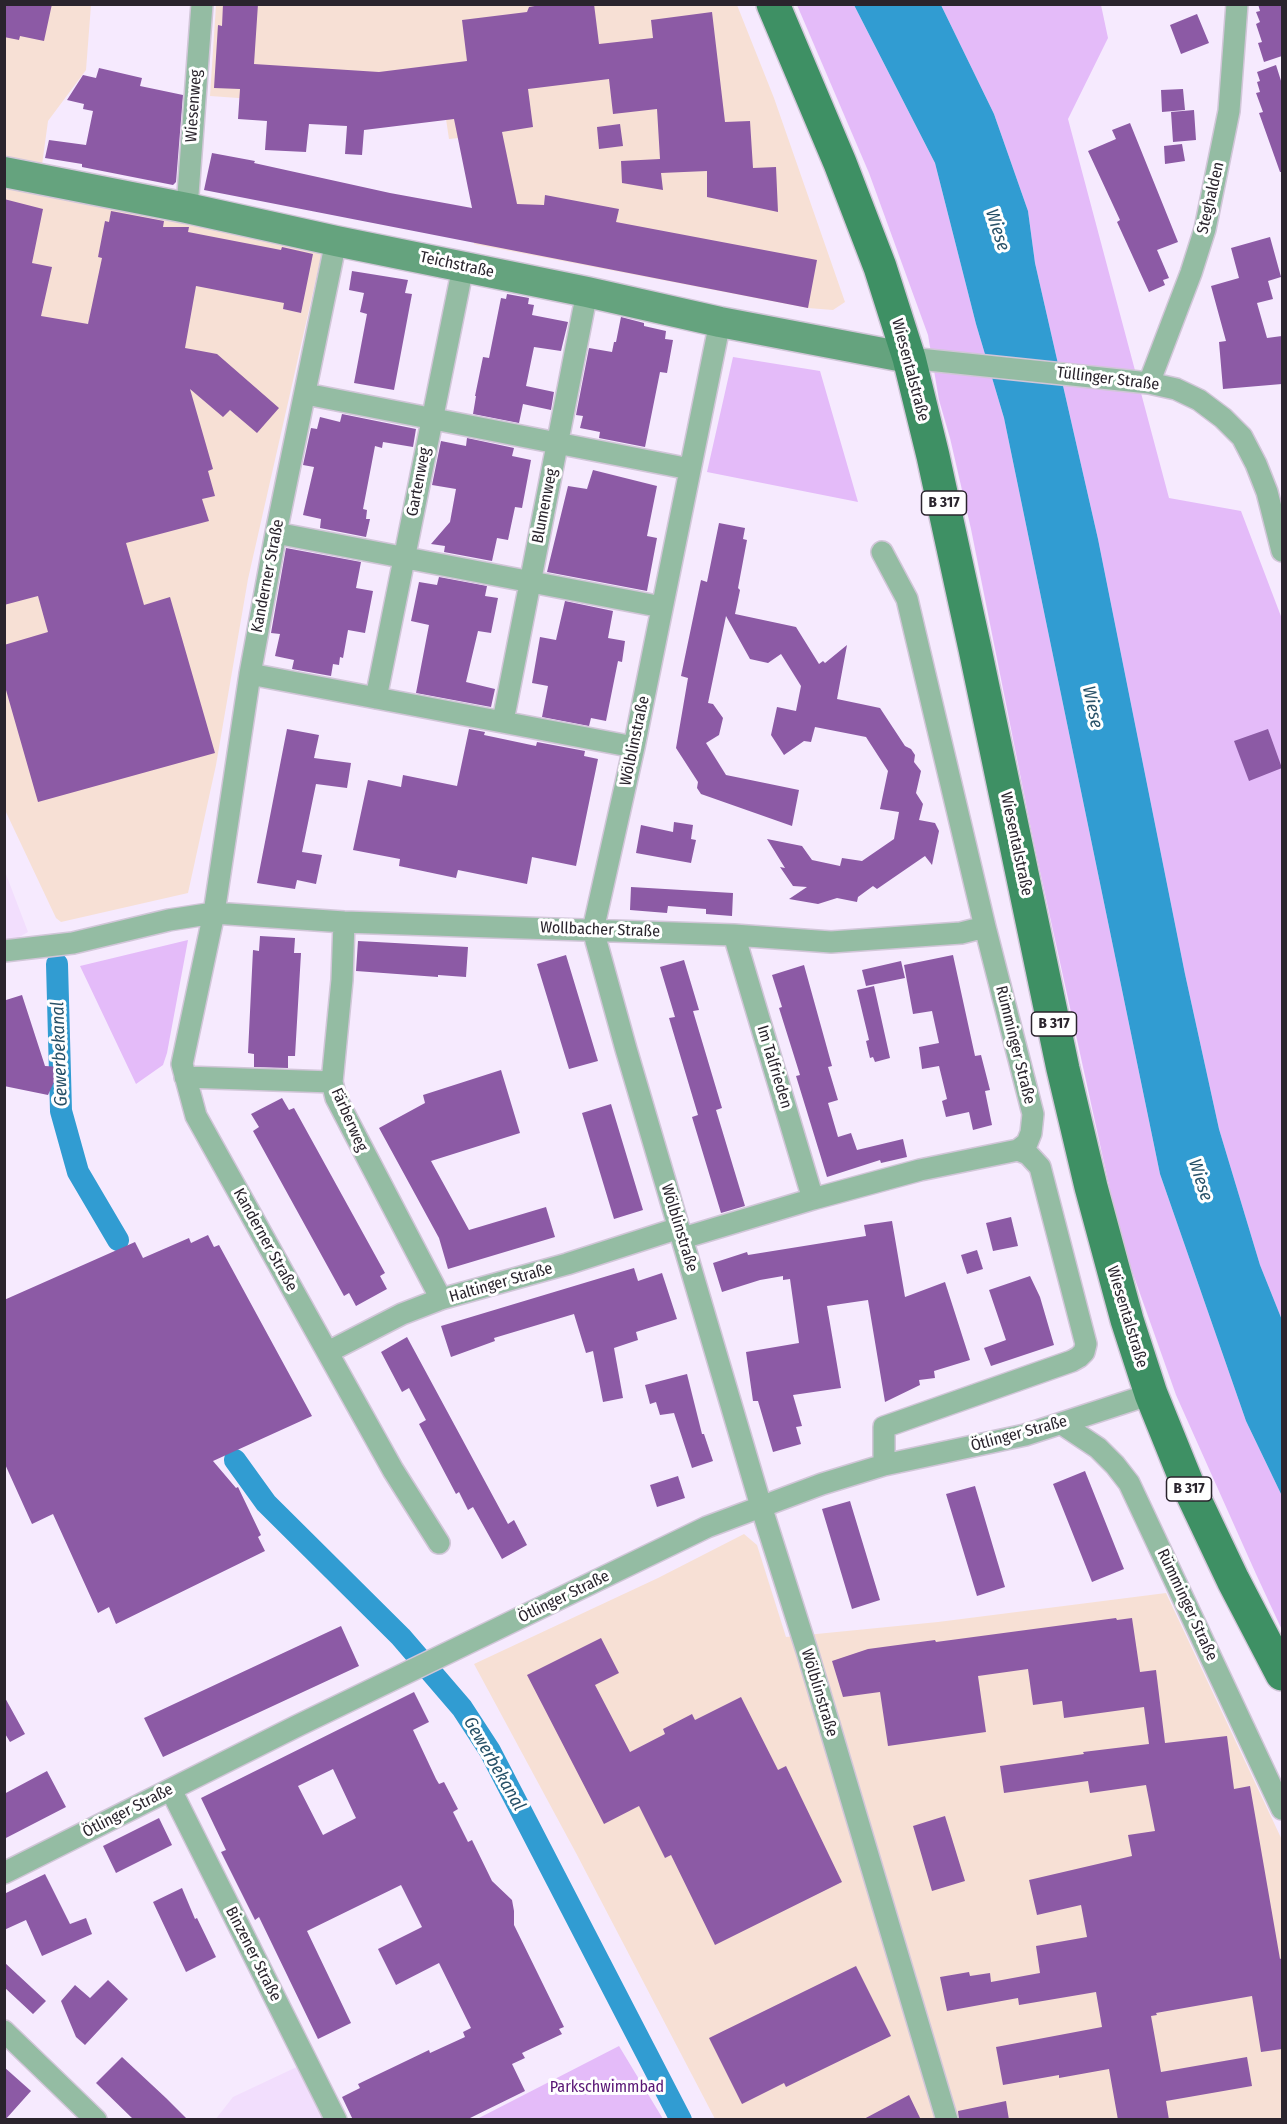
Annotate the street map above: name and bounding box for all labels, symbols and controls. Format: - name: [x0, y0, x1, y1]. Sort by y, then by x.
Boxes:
- street label: Wiesenweg: [182, 69, 206, 143]
- street label: Steghalden: [1193, 160, 1229, 236]
- water label: Wiese: [980, 206, 1014, 254]
- street label: Teichstraße: [418, 248, 496, 282]
- street label: Wiesentalstraße: [887, 317, 933, 423]
- street label: Tüllinger Straße: [1056, 363, 1160, 395]
- street label: Gartenweg: [403, 446, 435, 518]
- street label: Blumenweg: [528, 467, 562, 545]
- road number: B 317: [922, 491, 966, 515]
- street label: Kanderner Straße: [248, 518, 288, 634]
- water label: Wiese: [1077, 684, 1107, 730]
- street label: Wölblinstraße: [616, 694, 654, 788]
- street label: Wiesentalstraße: [996, 790, 1036, 898]
- street label: Wollbacher Straße: [540, 918, 660, 942]
- street label: Rümminger Straße: [991, 984, 1039, 1106]
- water label: Gewerbekanal: [47, 1001, 73, 1107]
- road number: B 317: [1032, 1012, 1076, 1036]
- street label: Im Talfrieden: [752, 1023, 796, 1111]
- street label: Färberweg: [327, 1085, 371, 1155]
- water label: Wiese: [1183, 1156, 1217, 1204]
- street label: Wölblinstraße: [656, 1182, 702, 1274]
- street label: Kanderner Straße: [229, 1185, 301, 1295]
- street label: Haltinger Straße: [447, 1259, 555, 1307]
- street label: Wiesentalstraße: [1102, 1264, 1152, 1370]
- street label: Ötlinger Straße: [969, 1412, 1069, 1456]
- road number: B 317: [1166, 1477, 1212, 1501]
- street label: Rümminger Straße: [1153, 1546, 1221, 1664]
- street label: Ötlinger Straße: [515, 1567, 613, 1627]
- street label: Wölblinstraße: [796, 1647, 842, 1739]
- water label: Gewerbekanal: [458, 1713, 530, 1815]
- street label: Ötlinger Straße: [80, 1780, 176, 1842]
- street label: Binzener Straße: [221, 1904, 285, 2004]
- park label: Parkschwimmbad: [550, 2078, 664, 2098]

